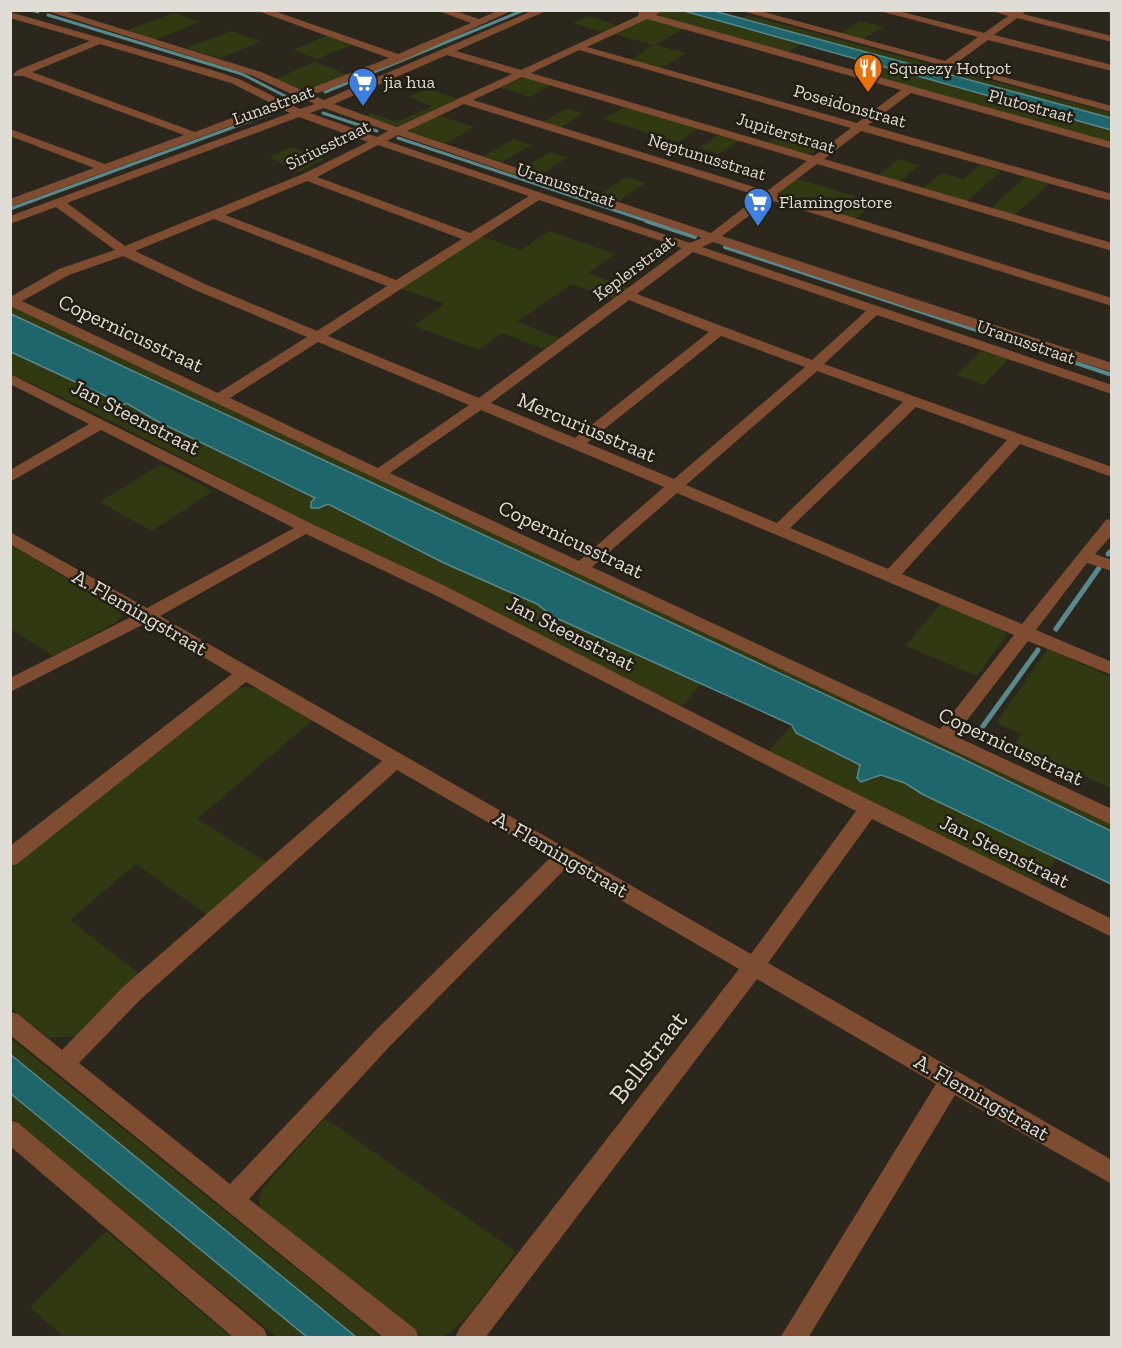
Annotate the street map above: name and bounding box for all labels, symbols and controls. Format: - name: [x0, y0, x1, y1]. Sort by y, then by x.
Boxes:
- restaurant icon: Squeezy Hotpot: [852, 52, 884, 94]
- place label: Squeezy Hotpot: [889, 57, 1012, 79]
- supermarket icon: jia hua: [347, 66, 379, 108]
- place label: jia hua: [383, 71, 436, 93]
- street label: Poseidonstraat: [791, 79, 909, 133]
- street label: Lunastraat: [229, 80, 317, 130]
- street label: Plutostraat: [986, 84, 1076, 128]
- street label: Jupiterstraat: [734, 108, 838, 158]
- street label: Siriusstraat: [282, 115, 374, 175]
- street label: Neptunusstraat: [645, 129, 769, 186]
- street label: Uranusstraat: [514, 158, 619, 212]
- supermarket icon: Flamingostore: [742, 186, 774, 228]
- place label: Flamingostore: [779, 191, 892, 213]
- street label: Keplerstraat: [589, 230, 679, 306]
- street label: Copernicusstraat: [55, 288, 208, 378]
- street label: Uranusstraat: [974, 315, 1079, 369]
- street label: Jan Steenstraat: [68, 374, 204, 460]
- street label: Mercuriusstraat: [514, 387, 660, 467]
- street label: Copernicusstraat: [495, 494, 648, 584]
- street label: A. Flemingstraat: [68, 563, 212, 661]
- street label: Jan Steenstraat: [503, 590, 639, 676]
- street label: Copernicusstraat: [935, 701, 1088, 791]
- street label: A. Flemingstraat: [489, 805, 633, 903]
- street label: Jan Steenstraat: [936, 809, 1074, 893]
- street label: Bellstraat: [602, 1004, 694, 1110]
- street label: A. Flemingstraat: [910, 1048, 1054, 1146]

